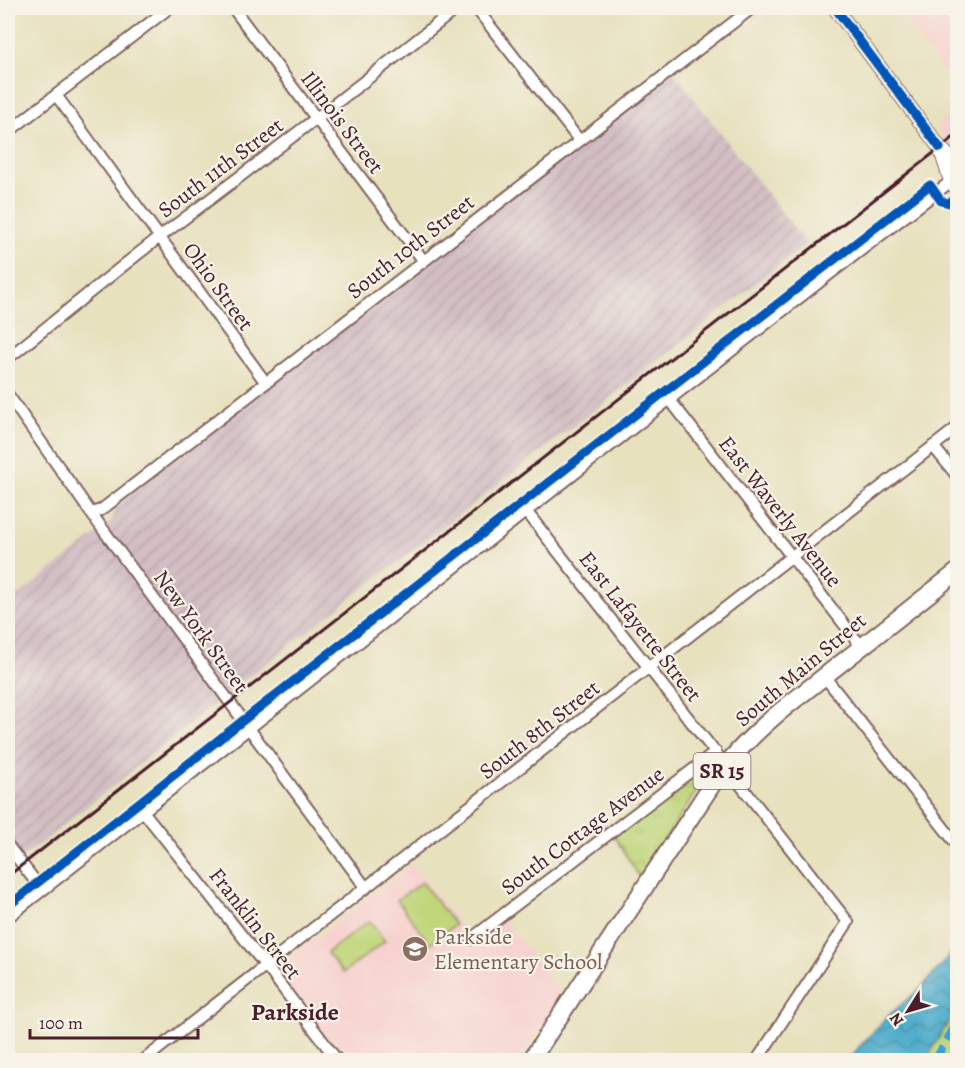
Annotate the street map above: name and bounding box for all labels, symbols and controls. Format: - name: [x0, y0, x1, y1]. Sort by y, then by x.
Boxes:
- street label: Illinois Street: [294, 65, 391, 180]
- street label: South 11th Street: [152, 111, 290, 225]
- street label: South 10th Street: [341, 188, 481, 306]
- street label: Ohio Street: [176, 236, 260, 337]
- street label: East Waverly Avenue: [712, 430, 849, 594]
- street label: East Lafayette Street: [572, 545, 709, 708]
- street label: New York Street: [146, 564, 256, 699]
- street label: South Main Street: [729, 606, 873, 734]
- street label: South 8th Street: [473, 673, 606, 786]
- road number: SR 15: [694, 753, 750, 789]
- street label: South Cottage Avenue: [495, 759, 670, 902]
- street label: Franklin Street: [202, 861, 308, 986]
- place label: Parkside Elementary School: [434, 922, 602, 977]
- school or university icon: Parkside Elementary School: [400, 934, 430, 964]
- north arrow: [878, 981, 938, 1041]
- district label: Parkside: [251, 996, 339, 1028]
- scale bar: [30, 1002, 198, 1040]
- text: N: [884, 1008, 909, 1031]
- text: 100 m: [39, 1011, 83, 1035]

